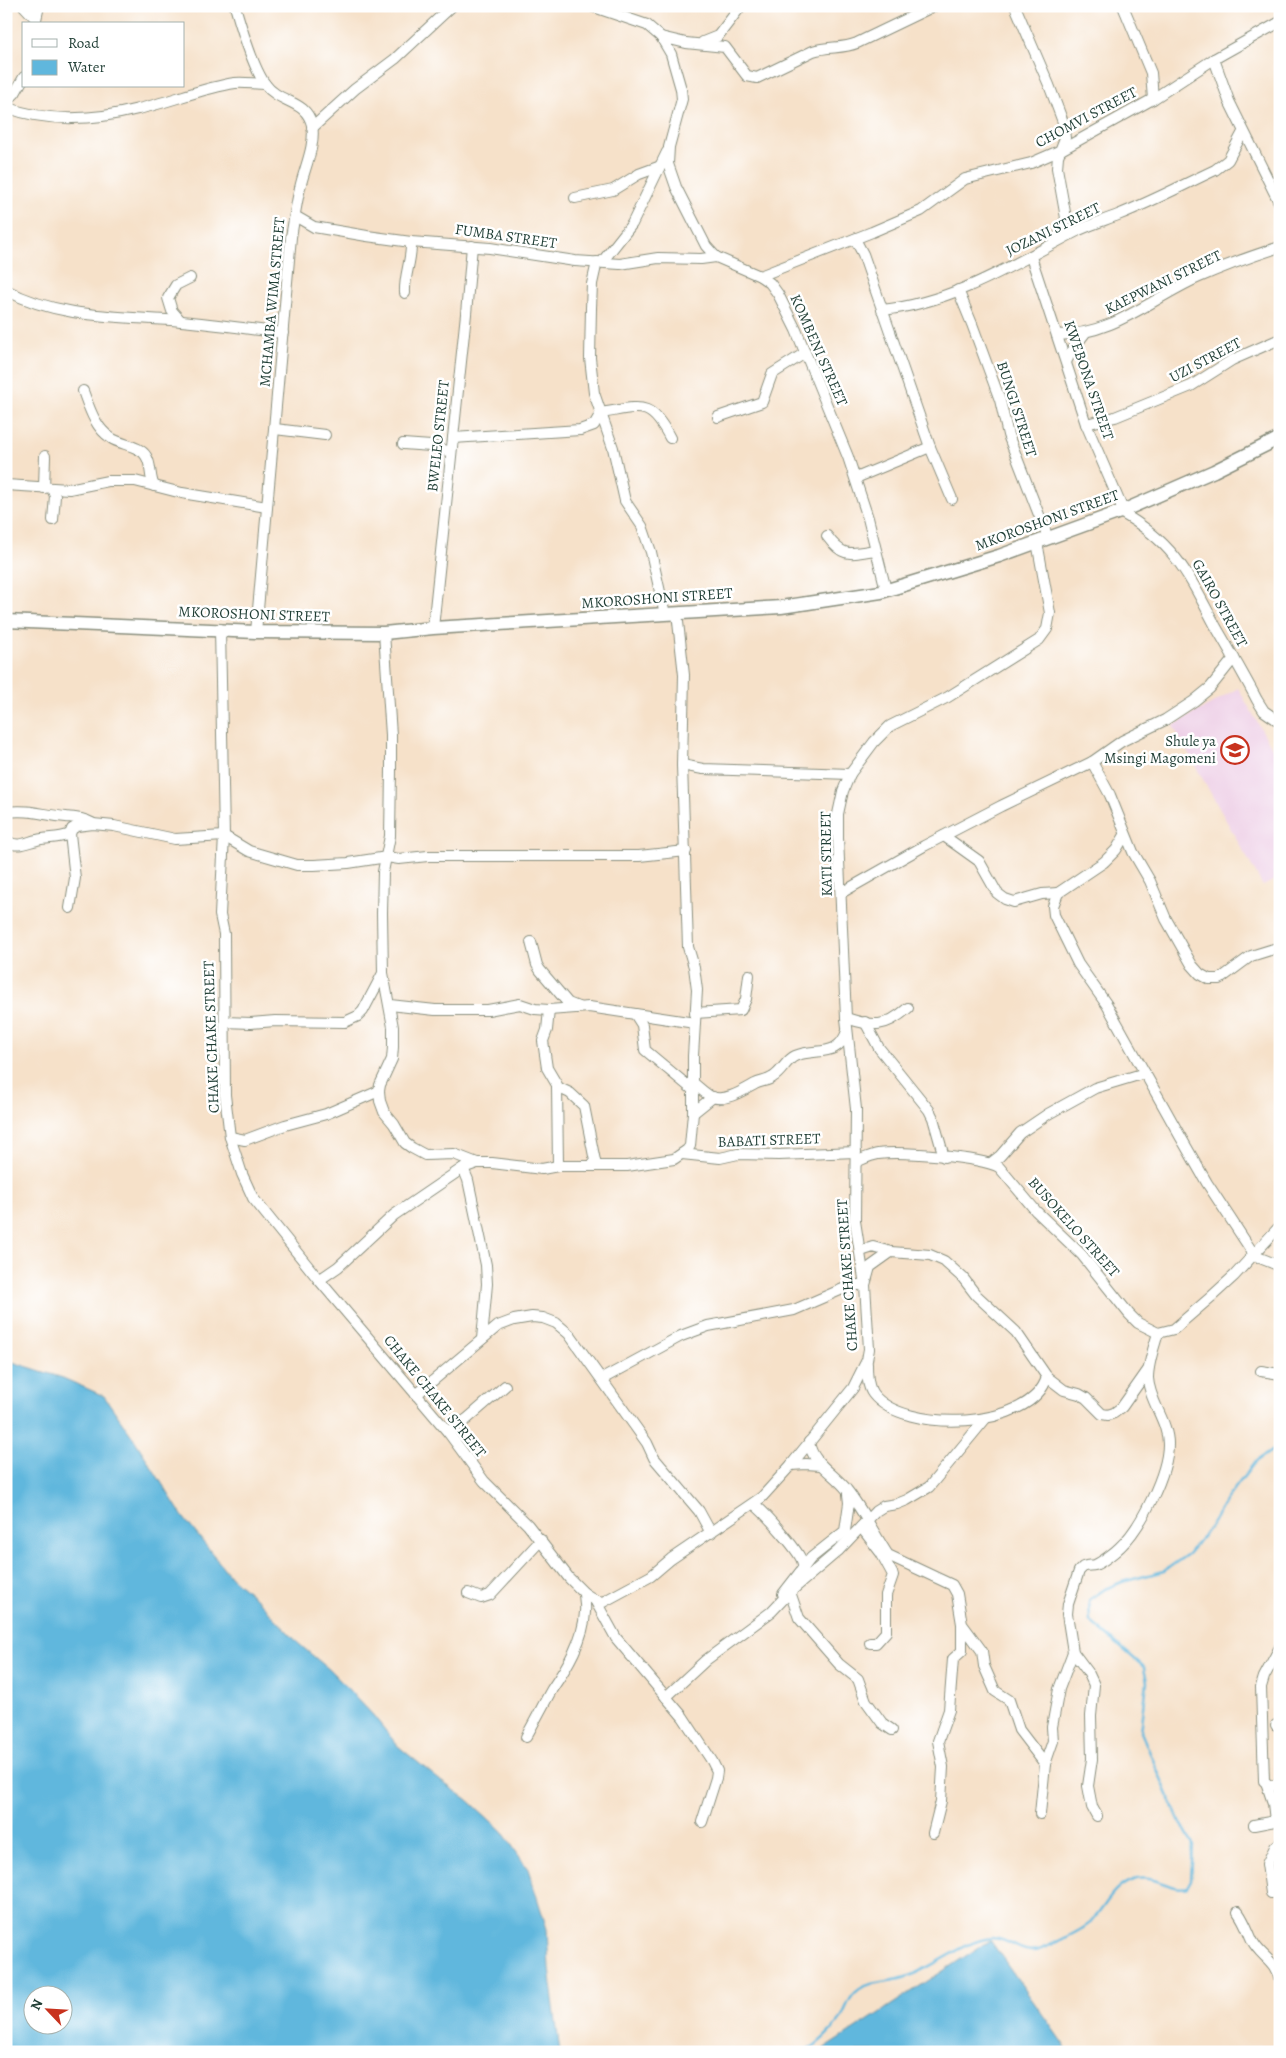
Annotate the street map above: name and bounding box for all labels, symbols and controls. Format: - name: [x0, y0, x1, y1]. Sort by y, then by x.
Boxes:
- legend: [22, 22, 185, 88]
- text: Road: [68, 33, 100, 53]
- text: Water: [67, 57, 105, 77]
- street label: CHOMVI STREET: [1032, 81, 1141, 152]
- street label: JOZANI STREET: [1002, 197, 1104, 261]
- street label: MCHAMBA WIMA STREET: [255, 215, 289, 388]
- street label: FUMBA STREET: [454, 219, 559, 253]
- street label: KAEPWANI STREET: [1101, 245, 1225, 319]
- street label: KOMBENI STREET: [785, 291, 853, 410]
- street label: KWEBONA STREET: [1059, 318, 1119, 443]
- street label: UZI STREET: [1166, 332, 1245, 387]
- street label: BUNGI STREET: [992, 359, 1042, 460]
- street label: BWELEO STREET: [422, 378, 454, 493]
- street label: MKOROSHONI STREET: [972, 484, 1122, 555]
- street label: GAIRO STREET: [1188, 555, 1253, 651]
- street label: MKOROSHONI STREET: [581, 583, 734, 613]
- street label: MKOROSHONI STREET: [178, 601, 331, 627]
- place label: Shule ya Msingi Magomeni: [1104, 731, 1216, 768]
- school or university icon: Shule ya Msingi Magomeni: [1220, 735, 1250, 765]
- street label: KATI STREET: [815, 810, 837, 897]
- street label: CHAKE CHAKE STREET: [198, 960, 224, 1113]
- street label: BABATI STREET: [717, 1128, 822, 1152]
- street label: BUSOKELO STREET: [1024, 1173, 1125, 1282]
- street label: CHAKE CHAKE STREET: [832, 1198, 862, 1352]
- street label: CHAKE CHAKE STREET: [379, 1331, 491, 1462]
- north arrow: [22, 1986, 72, 2036]
- text: N: [26, 1996, 47, 2013]

